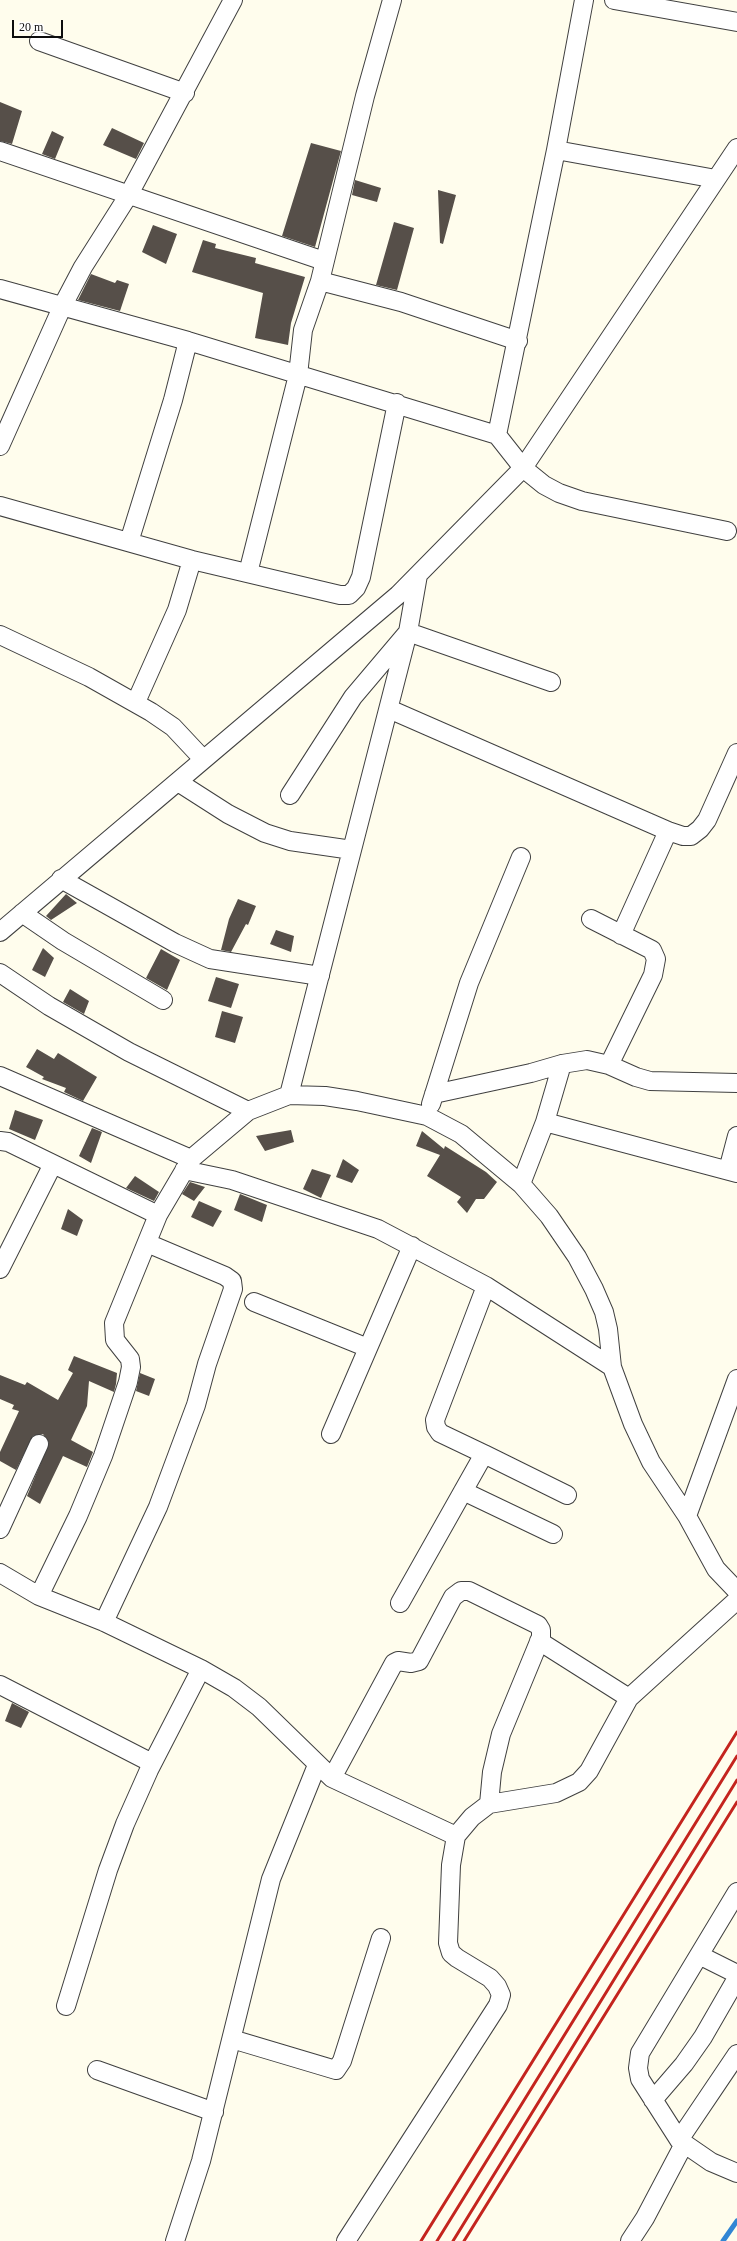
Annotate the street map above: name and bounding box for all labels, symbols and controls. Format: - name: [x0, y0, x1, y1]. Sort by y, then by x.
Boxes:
- scale bar: [14, 12, 65, 38]
- text: 20 m: [19, 20, 43, 34]

